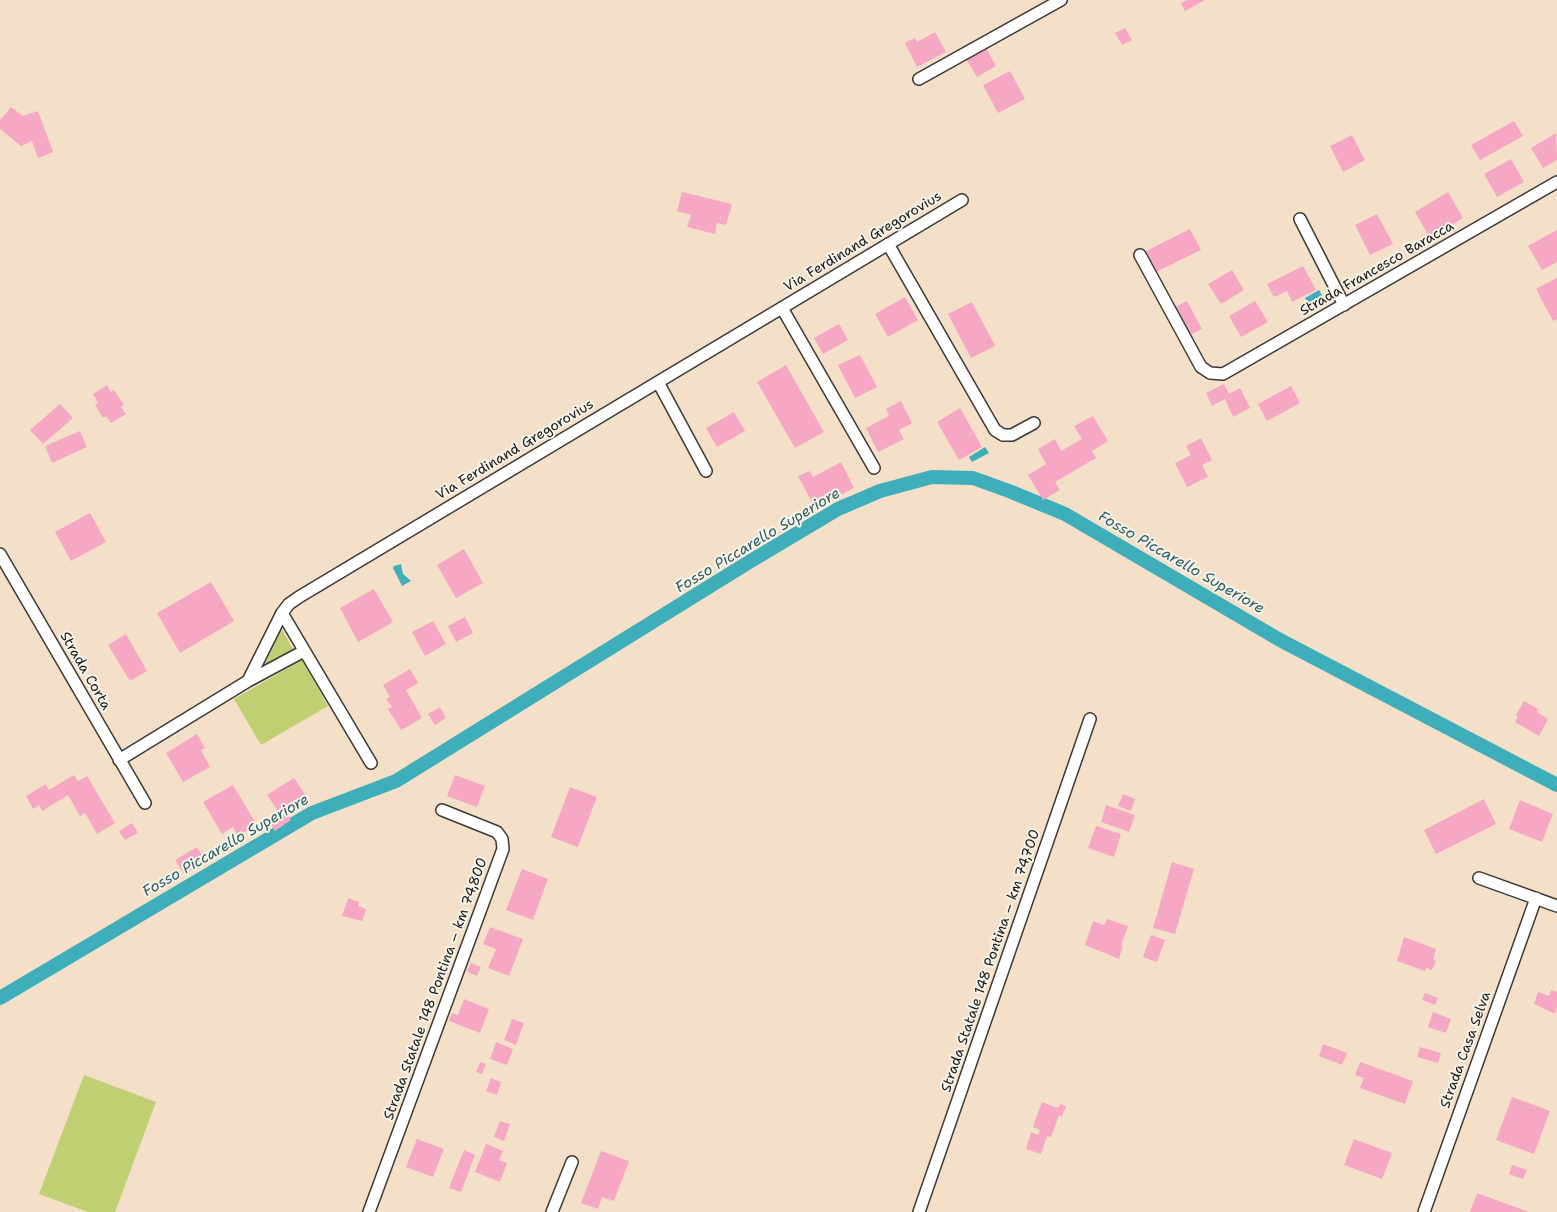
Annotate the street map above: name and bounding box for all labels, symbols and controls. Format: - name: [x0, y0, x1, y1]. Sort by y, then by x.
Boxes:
- street label: Via Ferdinand Gregorovius: [781, 188, 945, 296]
- street label: Strada Francesco Baracca: [1297, 218, 1457, 320]
- street label: Via Ferdinand Gregorovius: [433, 396, 597, 504]
- water label: Fosso Piccarello Superiore: [672, 485, 844, 597]
- water label: Fosso Piccarello Superiore: [1095, 508, 1267, 618]
- street label: Strada Corta: [56, 629, 114, 713]
- water label: Fosso Piccarello Superiore: [140, 791, 312, 901]
- street label: Strada Statale 148 Pontina – km 74,700: [938, 827, 1044, 1095]
- street label: Strada Statale 148 Pontina – km 74,800: [381, 856, 491, 1122]
- street label: Strada Casa Selva: [1437, 989, 1495, 1111]

